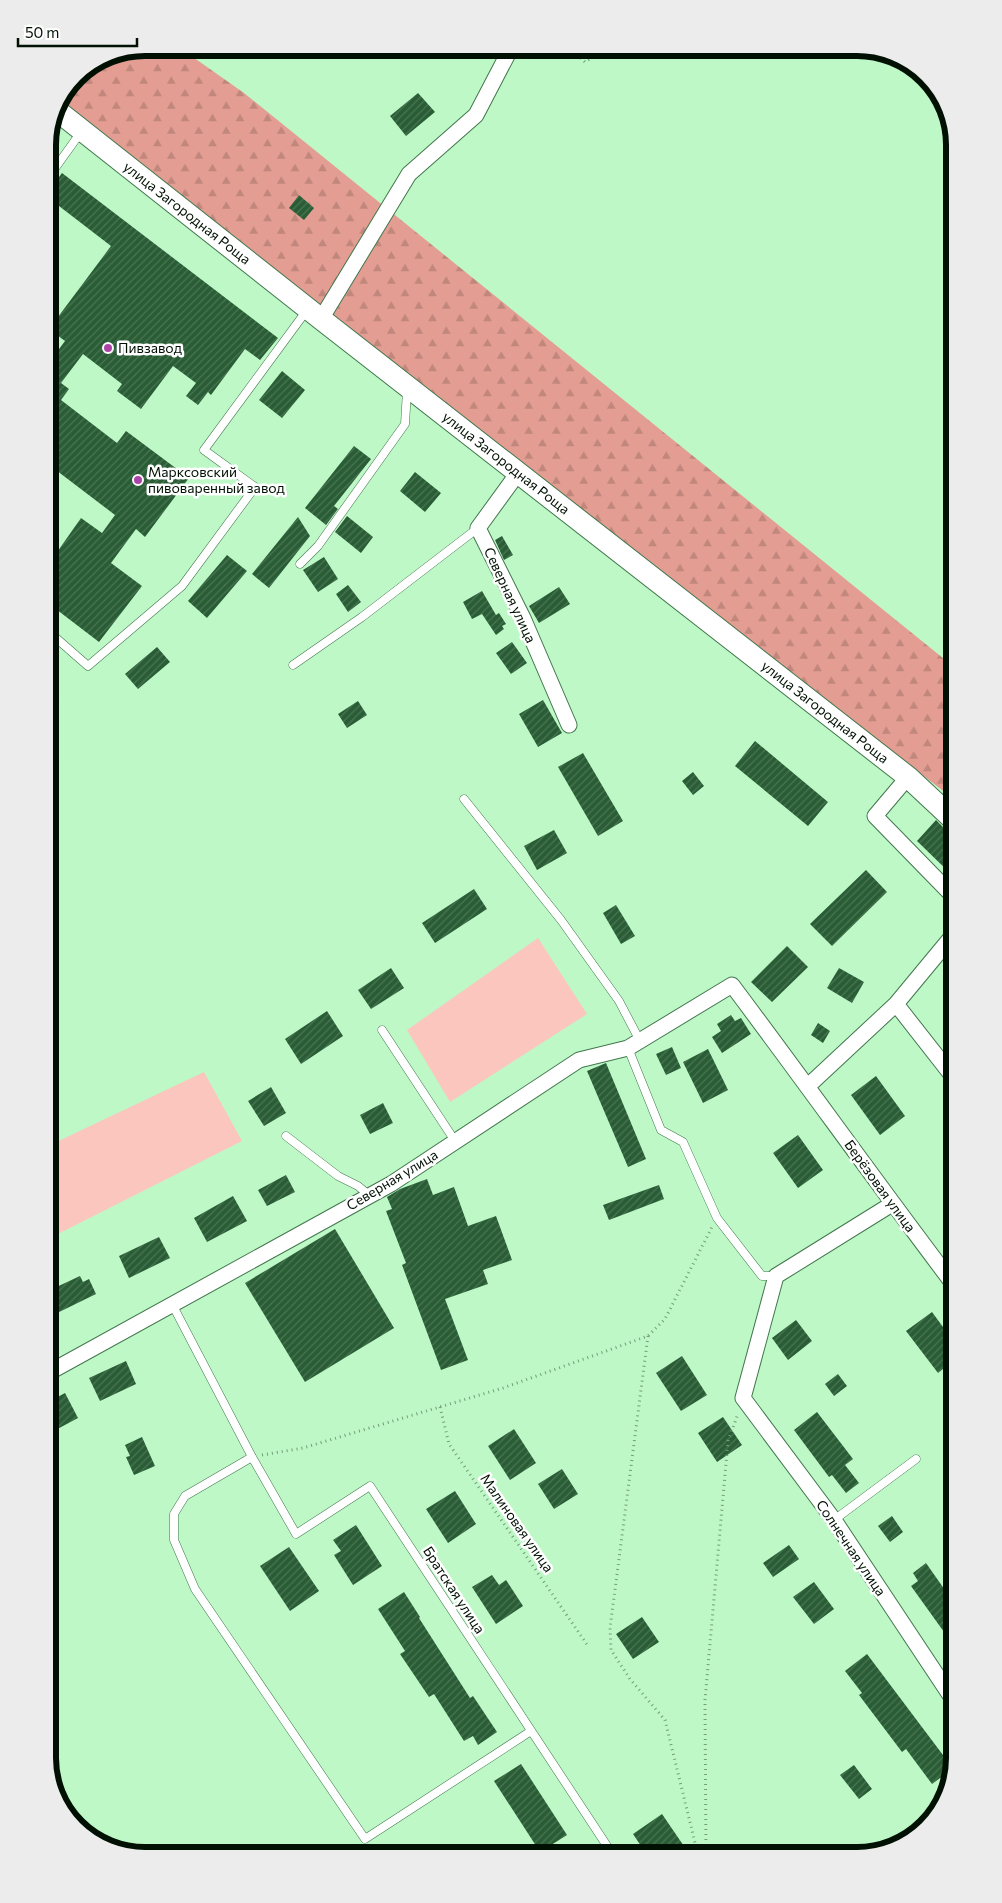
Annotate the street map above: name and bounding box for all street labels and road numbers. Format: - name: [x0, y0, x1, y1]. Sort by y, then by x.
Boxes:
- street label: улица Загородная Роща: [120, 158, 254, 268]
- street label: улица Загородная Роща: [439, 408, 573, 518]
- street label: Северная улица: [481, 544, 540, 645]
- street label: улица Загородная Роща: [758, 657, 892, 767]
- street label: Берёзовая улица: [841, 1136, 920, 1235]
- street label: Северная улица: [343, 1146, 440, 1214]
- street label: Малиновая улица: [477, 1470, 558, 1575]
- street label: Солнечная улица: [813, 1496, 890, 1599]
- street label: Братская улица: [420, 1543, 489, 1637]

